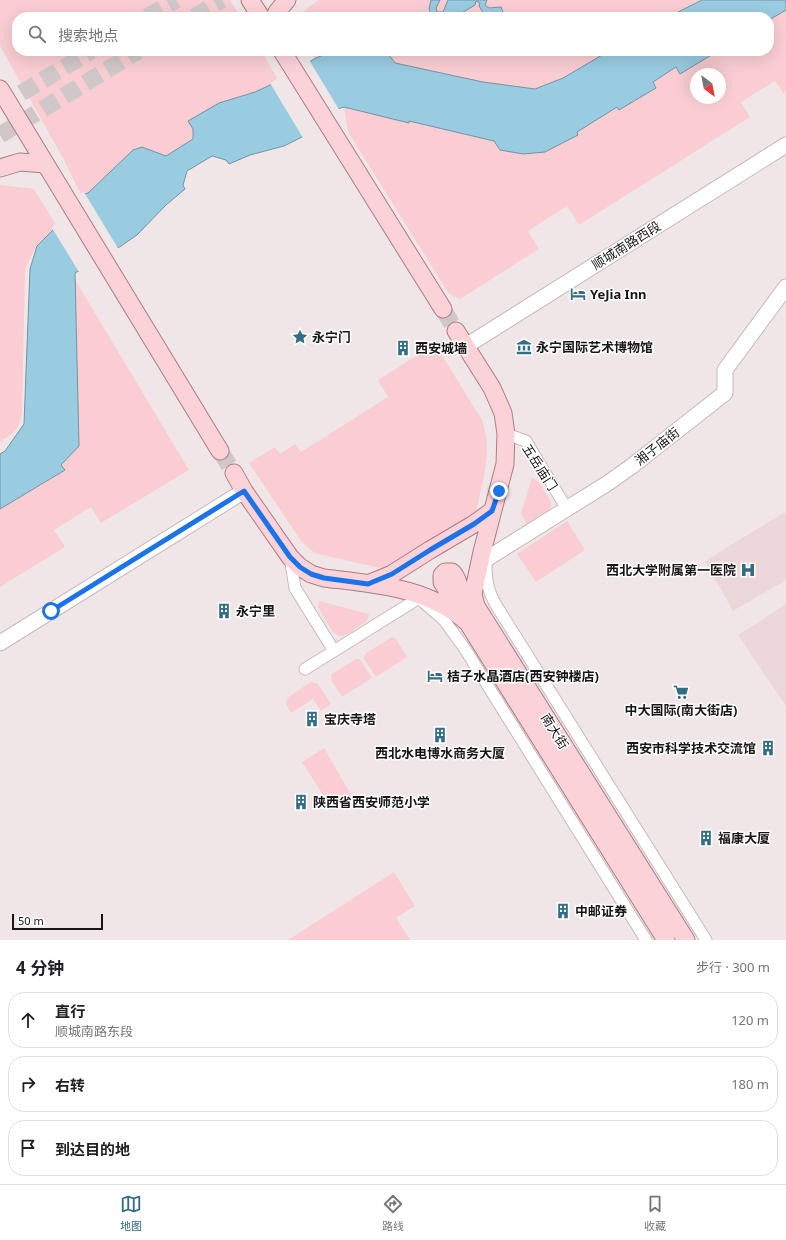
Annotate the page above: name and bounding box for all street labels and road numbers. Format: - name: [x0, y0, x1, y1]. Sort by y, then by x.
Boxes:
- street label: 顺城南路西段: [588, 217, 664, 273]
- street label: 湘子庙街: [631, 423, 683, 469]
- street label: 五岳庙门: [518, 440, 562, 494]
- street label: 南大街: [537, 710, 573, 752]

